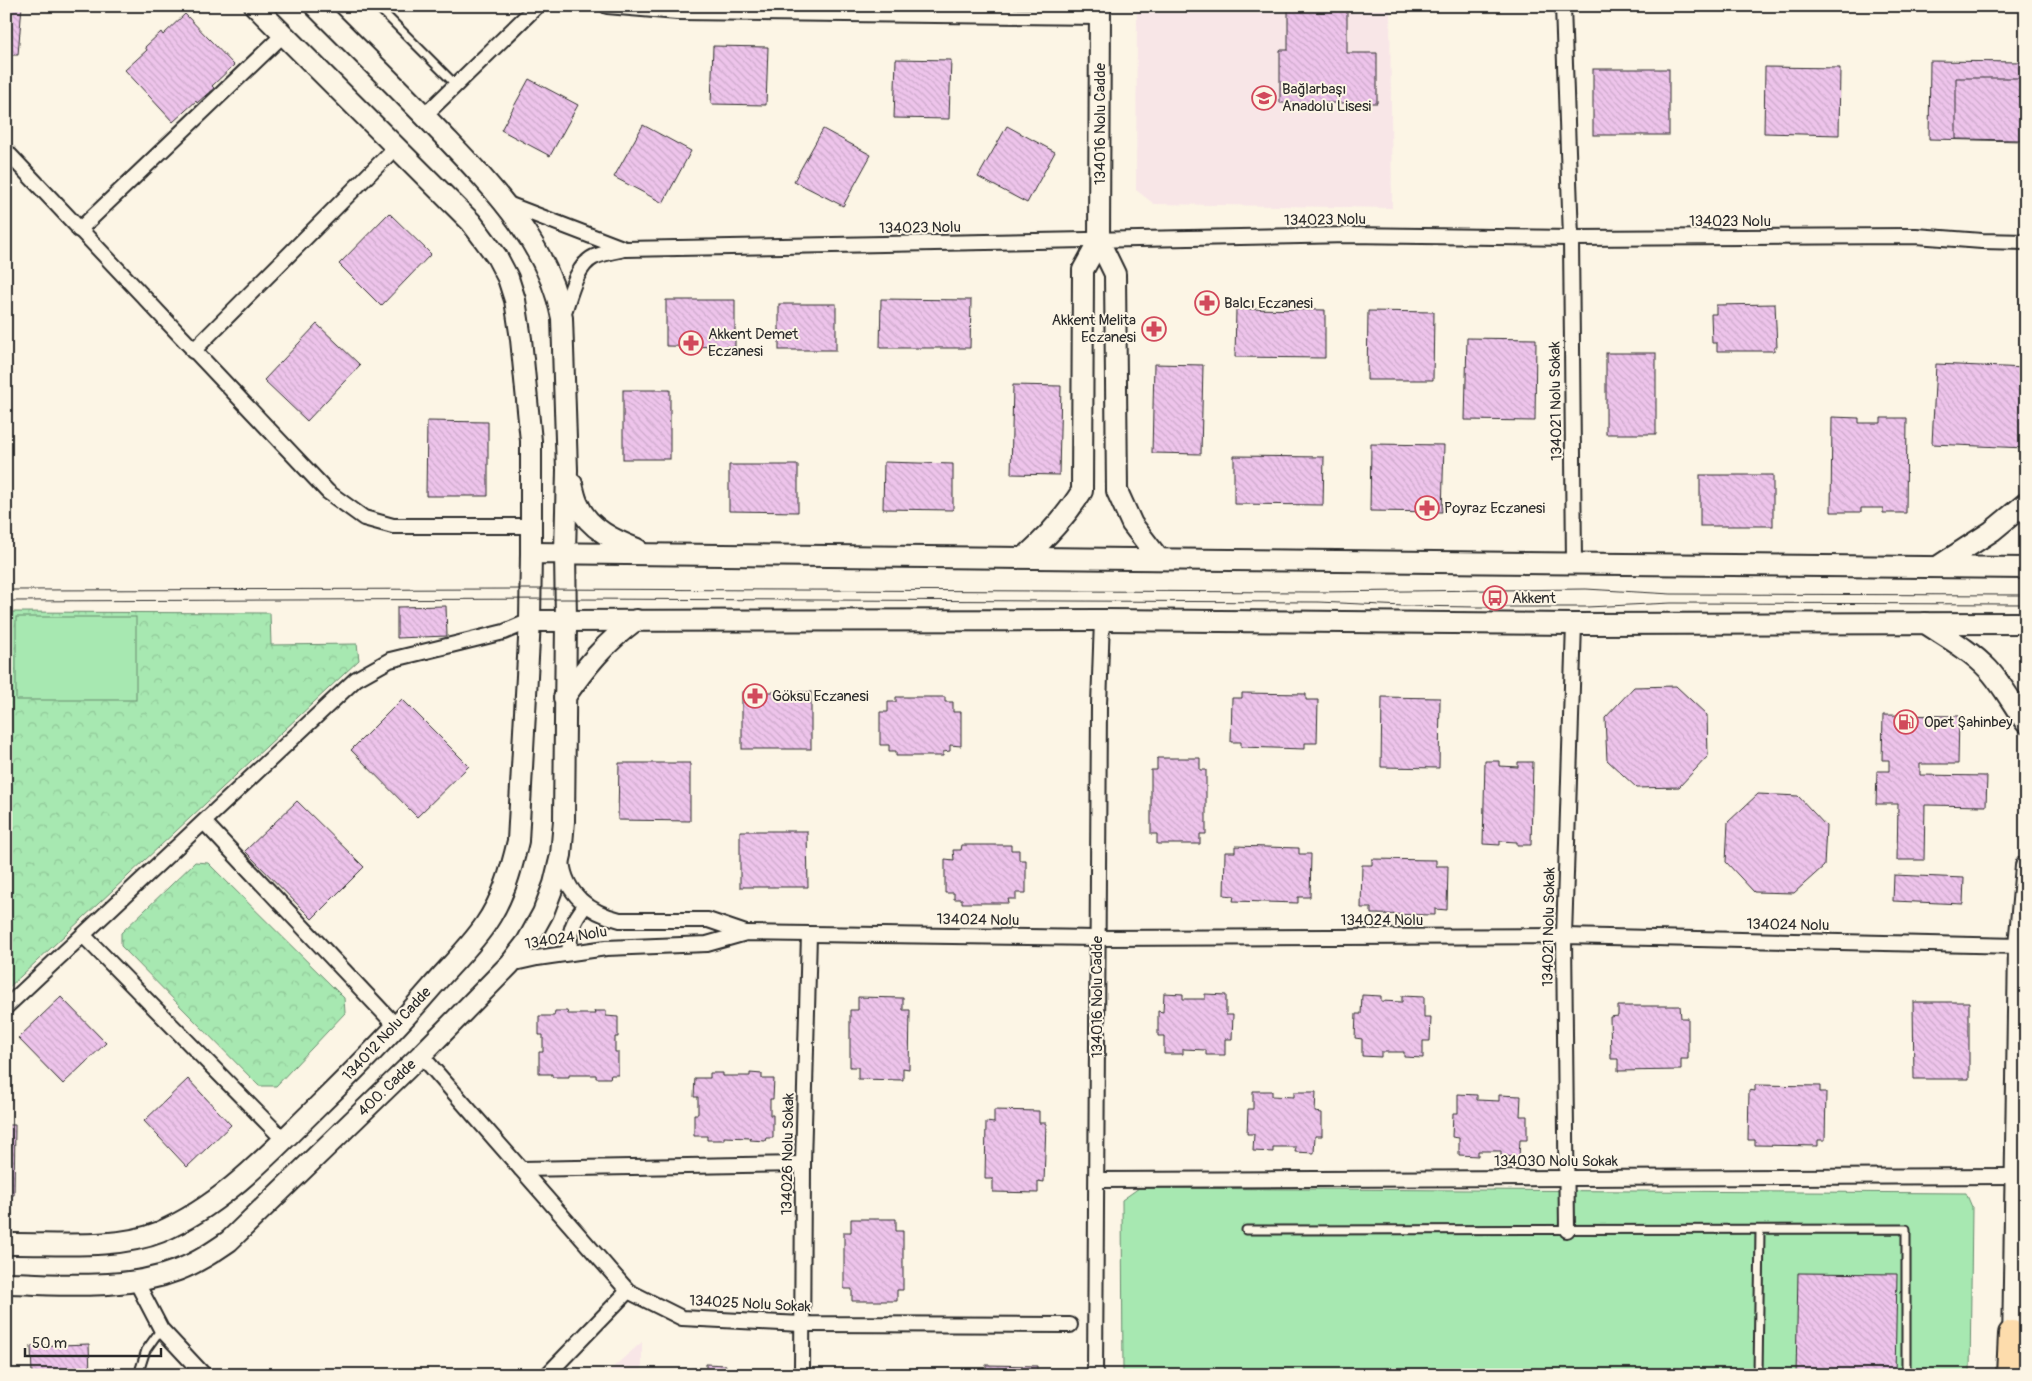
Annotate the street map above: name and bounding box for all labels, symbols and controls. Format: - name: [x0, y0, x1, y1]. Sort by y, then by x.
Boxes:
- street label: 134016 Nolu Cadde: [1091, 62, 1110, 185]
- place label: Bağlarbaşı Anadolu Lisesi: [1282, 80, 1372, 116]
- school or university icon: Bağlarbaşı Anadolu Lisesi: [1251, 85, 1277, 111]
- street label: 134023 Nolu: [1284, 210, 1366, 230]
- street label: 134023 Nolu: [1689, 212, 1771, 231]
- street label: 134023 Nolu: [879, 218, 961, 238]
- pharmacy icon: Balcı Eczanesi: [1194, 290, 1220, 316]
- place label: Balcı Eczanesi: [1224, 294, 1313, 313]
- place label: Akkent Melita Eczanesi: [1052, 311, 1136, 347]
- pharmacy icon: Akkent Melita Eczanesi: [1141, 316, 1167, 342]
- place label: Akkent Demet Eczanesi: [708, 325, 799, 361]
- pharmacy icon: Akkent Demet Eczanesi: [678, 330, 704, 356]
- street label: 134021 Nolu Sokak: [1545, 340, 1567, 461]
- pharmacy icon: Poyraz Eczanesi: [1414, 495, 1440, 521]
- place label: Poyraz Eczanesi: [1444, 499, 1545, 518]
- bus stop icon: Akkent: [1482, 585, 1508, 611]
- place label: Akkent: [1512, 589, 1557, 608]
- pharmacy icon: Göksu Eczanesi: [742, 683, 768, 709]
- place label: Göksu Eczanesi: [772, 687, 869, 706]
- fuel station icon: Opet Şahinbey: [1893, 709, 1919, 735]
- place label: Opet Şahinbey: [1924, 713, 2013, 732]
- street label: 134021 Nolu Sokak: [1538, 866, 1560, 987]
- street label: 134024 Nolu: [936, 910, 1020, 930]
- street label: 134024 Nolu: [1341, 911, 1423, 930]
- street label: 134024 Nolu: [1746, 915, 1830, 935]
- street label: 134024 Nolu: [524, 922, 608, 954]
- street label: 134016 Nolu Cadde: [1088, 935, 1107, 1058]
- street label: 134012 Nolu Cadde: [339, 983, 436, 1085]
- street label: 400. Cadde: [354, 1055, 421, 1121]
- street label: 134026 Nolu Sokak: [777, 1092, 799, 1215]
- street label: 134030 Nolu Sokak: [1494, 1152, 1619, 1171]
- street label: 134025 Nolu Sokak: [689, 1291, 812, 1317]
- scale bar: [25, 1326, 161, 1358]
- text: 50 m: [32, 1334, 67, 1353]

